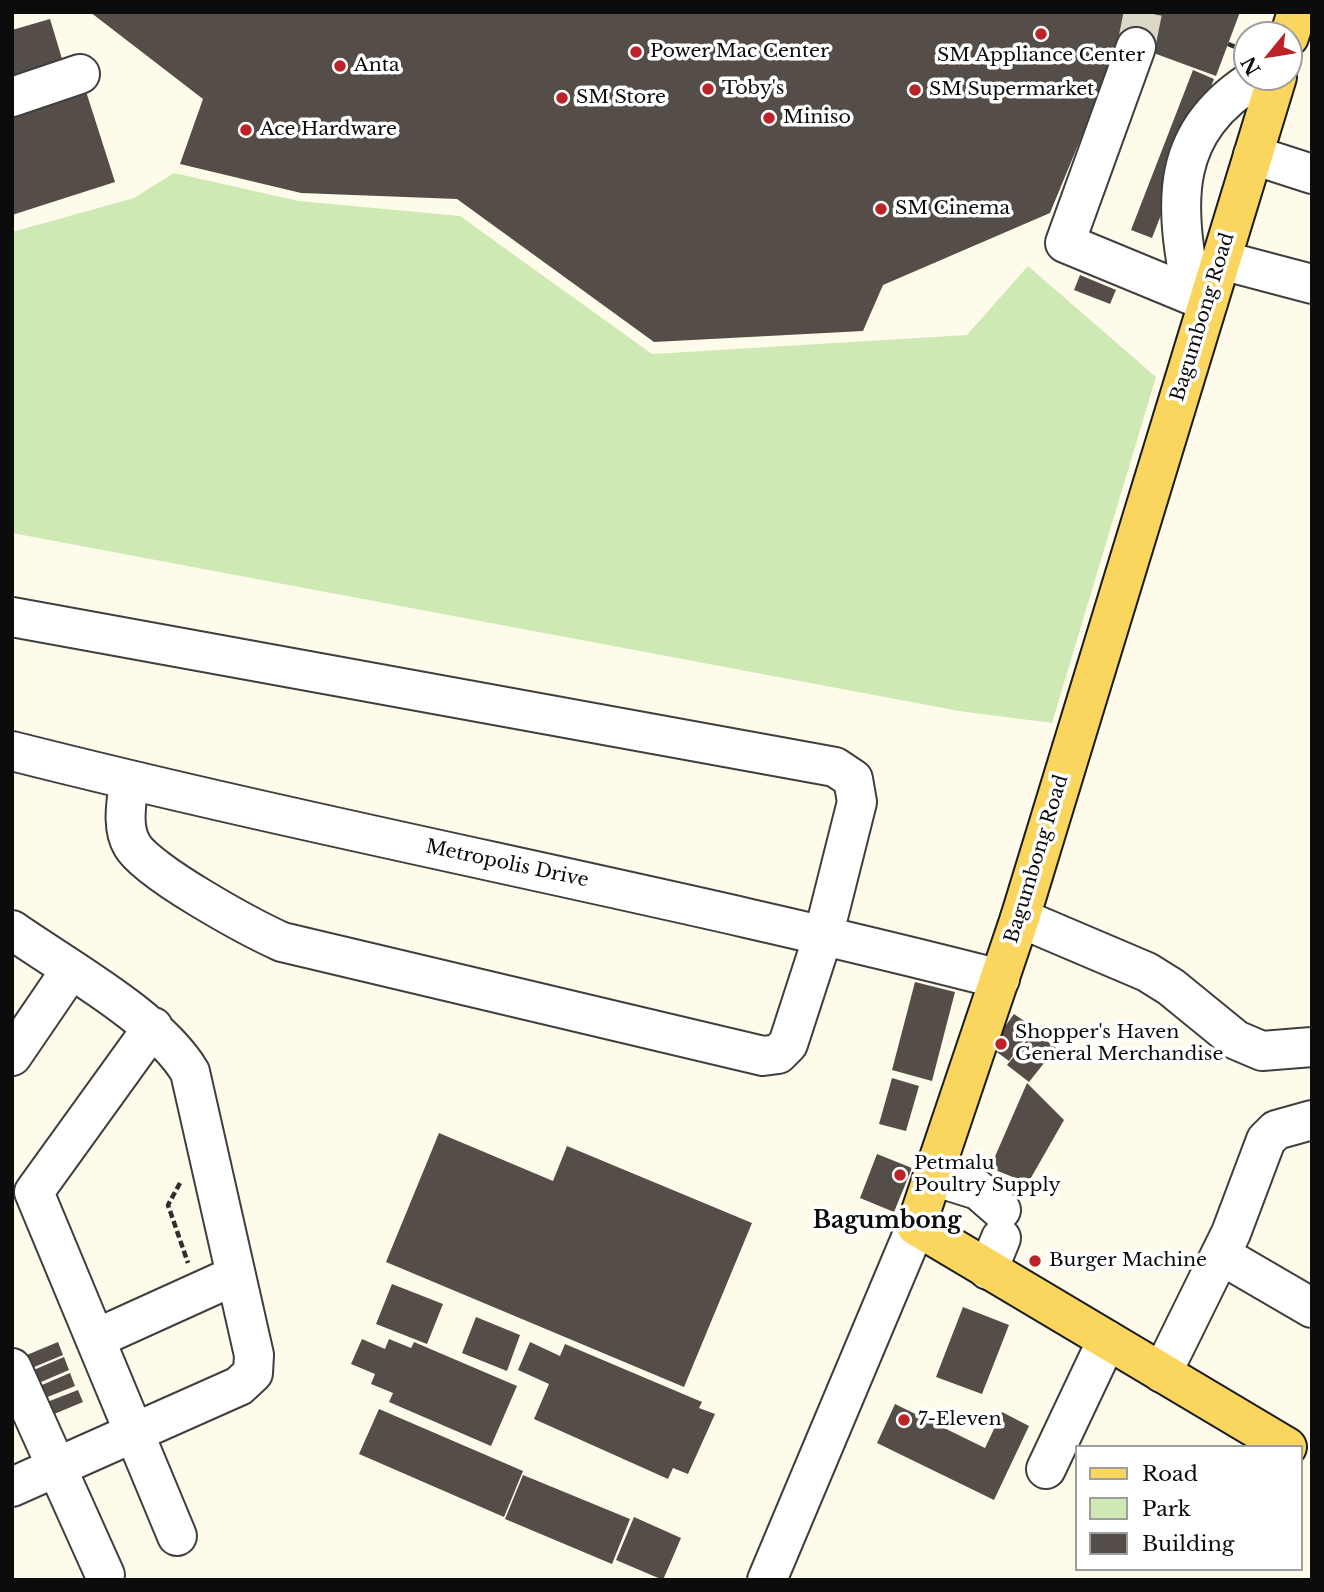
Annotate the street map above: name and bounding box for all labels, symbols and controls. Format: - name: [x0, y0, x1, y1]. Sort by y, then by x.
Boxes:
- north arrow: [1233, 21, 1303, 91]
- marker: SM Appliance Center: [1033, 26, 1049, 42]
- place label: Power Mac Center: [650, 41, 829, 63]
- marker: Power Mac Center: [628, 44, 644, 60]
- place label: SM Appliance Center: [937, 45, 1145, 67]
- text: N: [1237, 52, 1266, 79]
- place label: Anta: [354, 55, 399, 77]
- marker: Anta: [332, 58, 348, 74]
- place label: Toby's: [722, 78, 784, 100]
- place label: SM Supermarket: [929, 79, 1094, 101]
- marker: Toby's: [700, 81, 716, 97]
- marker: SM Supermarket: [907, 82, 923, 98]
- place label: SM Store: [576, 87, 666, 109]
- marker: SM Store: [554, 90, 570, 106]
- place label: Miniso: [783, 107, 851, 129]
- marker: Miniso: [761, 110, 777, 126]
- place label: Ace Hardware: [260, 119, 397, 141]
- marker: Ace Hardware: [238, 122, 254, 138]
- place label: SM Cinema: [895, 198, 1010, 220]
- marker: SM Cinema: [873, 201, 889, 217]
- street label: Bagumbong Road: [1167, 230, 1239, 404]
- street label: Bagumbong Road: [1001, 772, 1073, 946]
- street label: Metropolis Drive: [423, 836, 591, 892]
- place label: Shopper's Haven General Merchandise: [1015, 1022, 1223, 1066]
- marker: Shopper's Haven General Merchandise: [993, 1036, 1009, 1052]
- place label: Petmalu Poultry Supply: [914, 1153, 1061, 1197]
- marker: Petmalu Poultry Supply: [892, 1167, 908, 1183]
- district label: Bagumbong: [813, 1208, 961, 1236]
- place label: Burger Machine: [1049, 1250, 1207, 1272]
- marker: Burger Machine: [1027, 1253, 1043, 1269]
- place label: 7-Eleven: [918, 1409, 1002, 1431]
- marker: 7-Eleven: [896, 1412, 912, 1428]
- legend: [1076, 1445, 1303, 1571]
- text: Road: [1142, 1461, 1198, 1487]
- text: Park: [1142, 1496, 1191, 1522]
- text: Building: [1142, 1531, 1234, 1557]

